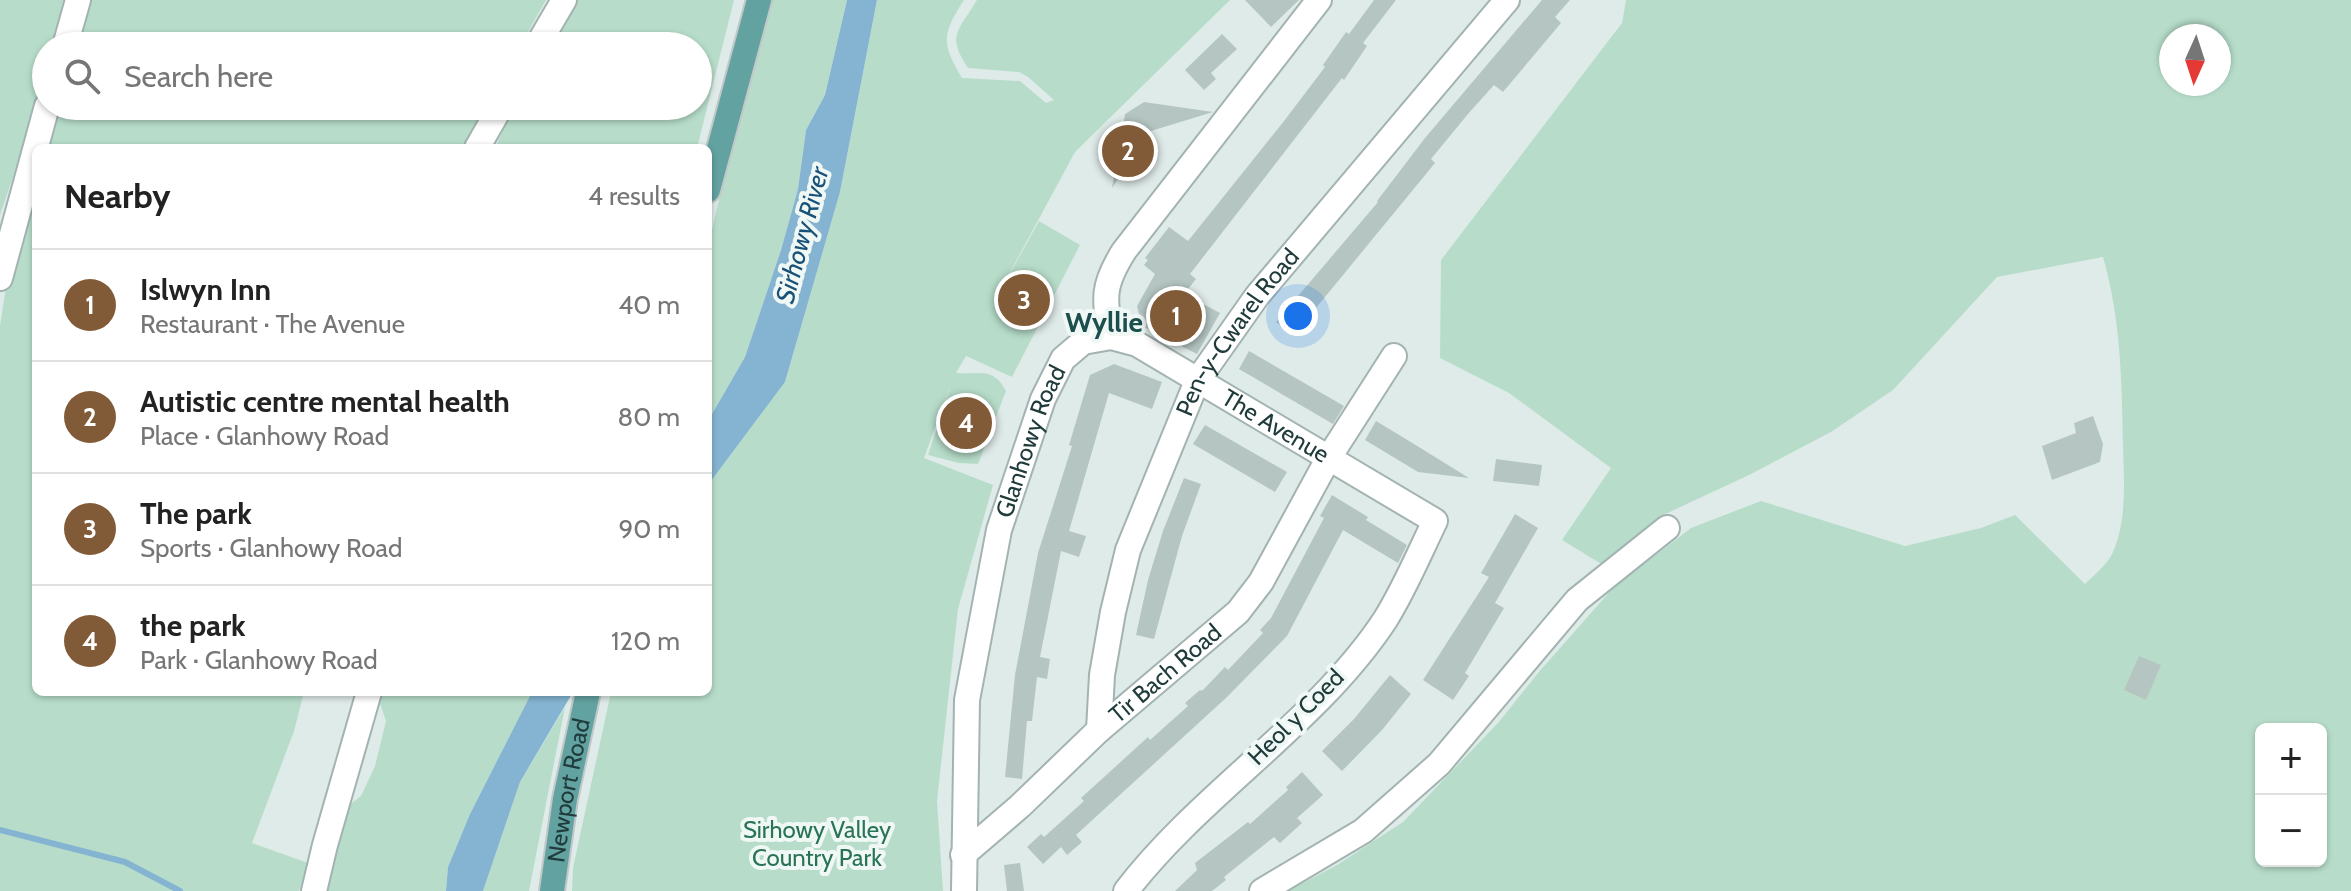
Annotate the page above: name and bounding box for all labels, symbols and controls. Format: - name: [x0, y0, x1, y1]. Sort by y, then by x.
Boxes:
- north arrow: [2159, 24, 2231, 96]
- search box: [32, 32, 712, 120]
- icon: search: [60, 54, 104, 98]
- text: Search here: [124, 58, 273, 95]
- pin: 2: [1102, 121, 1154, 181]
- water label: Sirhowy River: [768, 162, 836, 307]
- text: Nearby: [64, 175, 171, 217]
- text: 4 results: [588, 180, 680, 212]
- street label: Pen-y-Cwarel Road: [1169, 242, 1305, 420]
- pin: 3: [998, 270, 1050, 330]
- text: Islwyn Inn: [140, 271, 271, 308]
- pin: 1: [1150, 286, 1202, 346]
- text: 1: [85, 289, 95, 321]
- text: 40 m: [618, 289, 680, 321]
- your location: [1278, 296, 1318, 336]
- district label: Wyllie: [1065, 305, 1143, 339]
- text: Restaurant · The Avenue: [140, 308, 405, 340]
- street label: Glanhowy Road: [989, 360, 1071, 521]
- text: Autistic centre mental health: [140, 383, 510, 420]
- street label: The Avenue: [1217, 383, 1335, 469]
- pin: 4: [940, 393, 992, 453]
- text: 2: [83, 401, 97, 433]
- text: 80 m: [617, 401, 680, 433]
- text: Place · Glanhowy Road: [140, 420, 389, 452]
- text: The park: [140, 495, 252, 532]
- text: 3: [83, 513, 97, 545]
- text: 90 m: [618, 513, 680, 545]
- text: Sports · Glanhowy Road: [140, 532, 402, 564]
- text: the park: [140, 607, 246, 644]
- street label: Tir Bach Road: [1103, 617, 1227, 729]
- text: 4: [82, 625, 98, 657]
- text: 120 m: [611, 625, 680, 657]
- text: Park · Glanhowy Road: [140, 644, 378, 676]
- street label: Heol y Coed: [1242, 663, 1350, 771]
- street label: Newport Road: [541, 716, 596, 864]
- map controls: [2255, 723, 2327, 867]
- button: +: [2255, 723, 2327, 795]
- button: −: [2255, 795, 2327, 867]
- park label: Sirhowy Valley Country Park: [743, 815, 891, 872]

